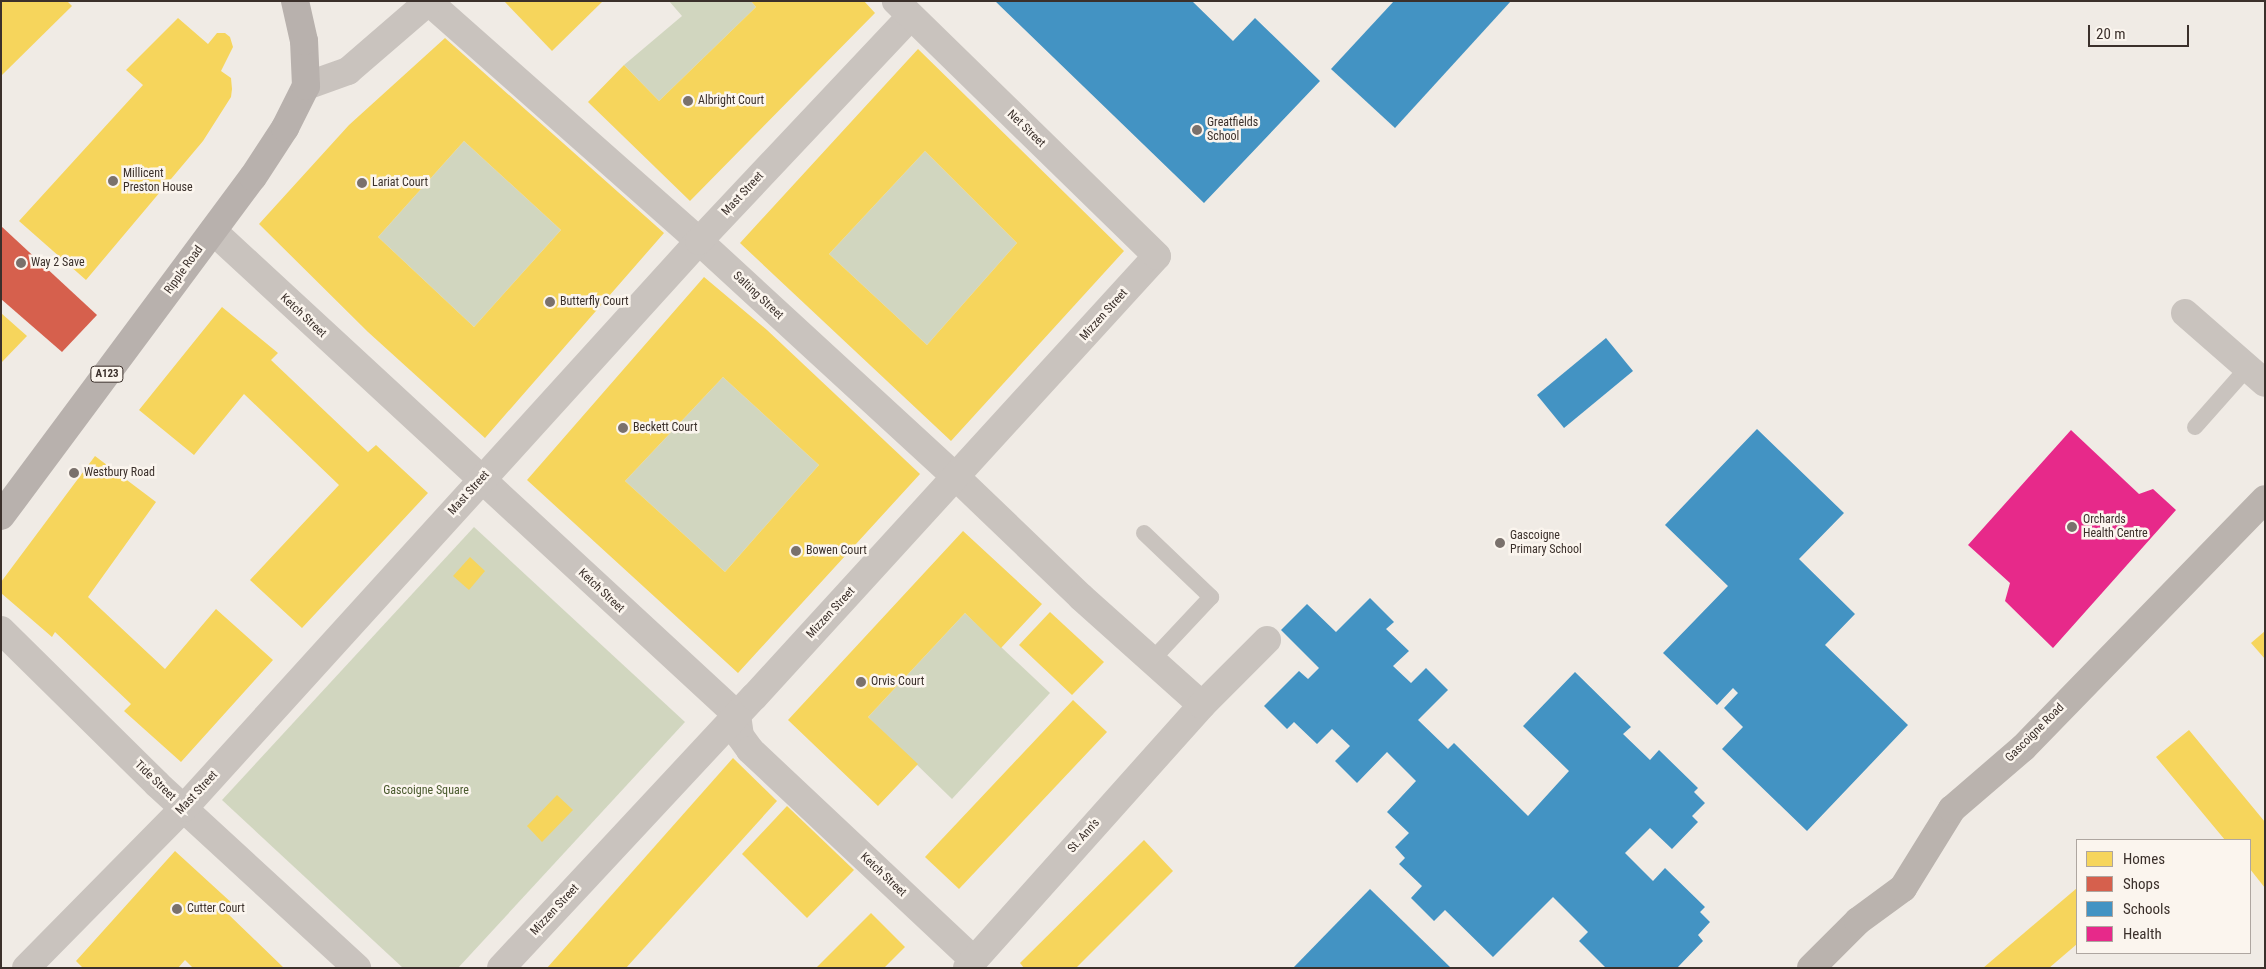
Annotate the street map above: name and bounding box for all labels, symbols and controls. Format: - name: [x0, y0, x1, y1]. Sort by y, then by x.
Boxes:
- scale bar: [2091, 15, 2192, 47]
- text: 20 m: [2096, 25, 2126, 43]
- place label: Albright Court: [698, 94, 764, 108]
- marker: Albright Court: [682, 95, 694, 107]
- street label: Net Street: [1004, 107, 1048, 151]
- place label: Greatfields School: [1207, 116, 1258, 144]
- marker: Greatfields School: [1191, 124, 1203, 136]
- place label: Millicent Preston House: [123, 167, 193, 195]
- street label: Mast Street: [719, 169, 767, 219]
- marker: Millicent Preston House: [107, 175, 119, 187]
- place label: Lariat Court: [372, 176, 428, 190]
- marker: Lariat Court: [356, 177, 368, 189]
- street label: Ripple Road: [162, 243, 206, 297]
- place label: Way 2 Save: [31, 256, 85, 270]
- marker: Way 2 Save: [15, 257, 27, 269]
- street label: Salting Street: [730, 269, 786, 323]
- street label: Mizzen Street: [1077, 286, 1131, 344]
- street label: Ketch Street: [277, 291, 329, 341]
- place label: Butterfly Court: [560, 295, 629, 309]
- marker: Butterfly Court: [544, 296, 556, 308]
- road number: A123: [90, 366, 124, 382]
- place label: Beckett Court: [633, 421, 698, 435]
- marker: Beckett Court: [617, 422, 629, 434]
- place label: Westbury Road: [84, 466, 155, 480]
- marker: Westbury Road: [68, 467, 80, 479]
- street label: Mast Street: [445, 468, 493, 518]
- place label: Orchards Health Centre: [2083, 513, 2148, 541]
- marker: Orchards Health Centre: [2065, 520, 2079, 534]
- place label: Gascoigne Primary School: [1510, 529, 1582, 557]
- marker: Gascoigne Primary School: [1494, 537, 1506, 549]
- place label: Bowen Court: [806, 544, 867, 558]
- marker: Bowen Court: [790, 545, 802, 557]
- street label: Ketch Street: [575, 566, 627, 616]
- street label: Mizzen Street: [804, 584, 858, 642]
- place label: Orvis Court: [871, 675, 924, 689]
- marker: Orvis Court: [855, 676, 867, 688]
- street label: Gascoigne Road: [2003, 701, 2067, 765]
- street label: Tide Street: [131, 758, 179, 804]
- street label: Mast Street: [173, 768, 221, 818]
- park label: Gascoigne Square: [383, 784, 469, 798]
- street label: St. Ann's: [1065, 816, 1103, 856]
- legend: [2076, 839, 2251, 954]
- street label: Ketch Street: [857, 850, 909, 900]
- text: Homes: [2123, 850, 2165, 868]
- text: Shops: [2123, 875, 2160, 893]
- street label: Mizzen Street: [528, 881, 582, 939]
- text: Schools: [2123, 900, 2170, 918]
- place label: Cutter Court: [187, 902, 245, 916]
- marker: Cutter Court: [171, 903, 183, 915]
- text: Health: [2123, 925, 2162, 943]

